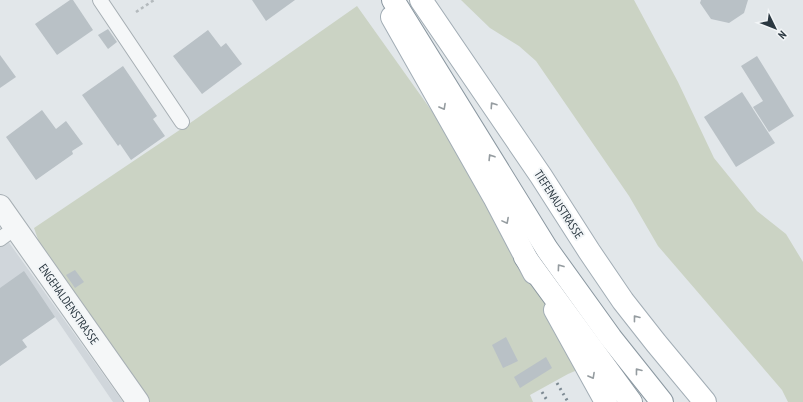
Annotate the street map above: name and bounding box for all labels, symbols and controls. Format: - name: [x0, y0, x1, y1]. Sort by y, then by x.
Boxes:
- north arrow: [755, 8, 795, 48]
- text: N: [775, 28, 789, 42]
- one-way arrow: [438, 103, 445, 110]
- one-way arrow: [491, 103, 498, 110]
- one-way arrow: [488, 154, 495, 161]
- street label: TIEFENAUSTRASSE: [531, 167, 587, 241]
- one-way arrow: [501, 216, 509, 224]
- street label: ENGEHALDENSTRASSE: [36, 261, 102, 347]
- one-way arrow: [558, 265, 565, 272]
- one-way arrow: [634, 315, 641, 322]
- one-way arrow: [635, 369, 642, 376]
- one-way arrow: [587, 372, 594, 380]

